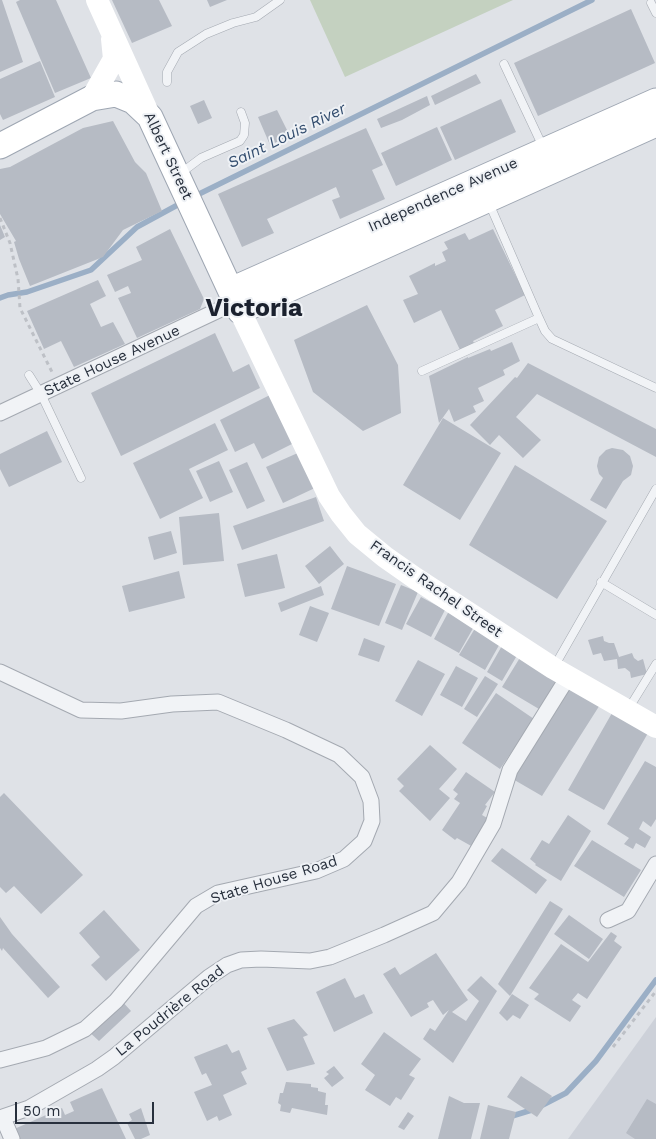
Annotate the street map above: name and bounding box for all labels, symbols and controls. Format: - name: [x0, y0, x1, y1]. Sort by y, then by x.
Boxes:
- water label: Saint Louis River: [225, 99, 349, 173]
- street label: Albert Street: [140, 109, 196, 203]
- street label: Independence Avenue: [366, 154, 520, 236]
- district label: Victoria: [206, 294, 302, 324]
- street label: State House Avenue: [41, 322, 183, 400]
- street label: Francis Rachel Street: [366, 537, 506, 641]
- street label: State House Road: [208, 852, 340, 908]
- street label: La Poudrière Road: [112, 962, 228, 1060]
- scale bar: [18, 1092, 156, 1124]
- text: 50 m: [23, 1102, 60, 1120]

